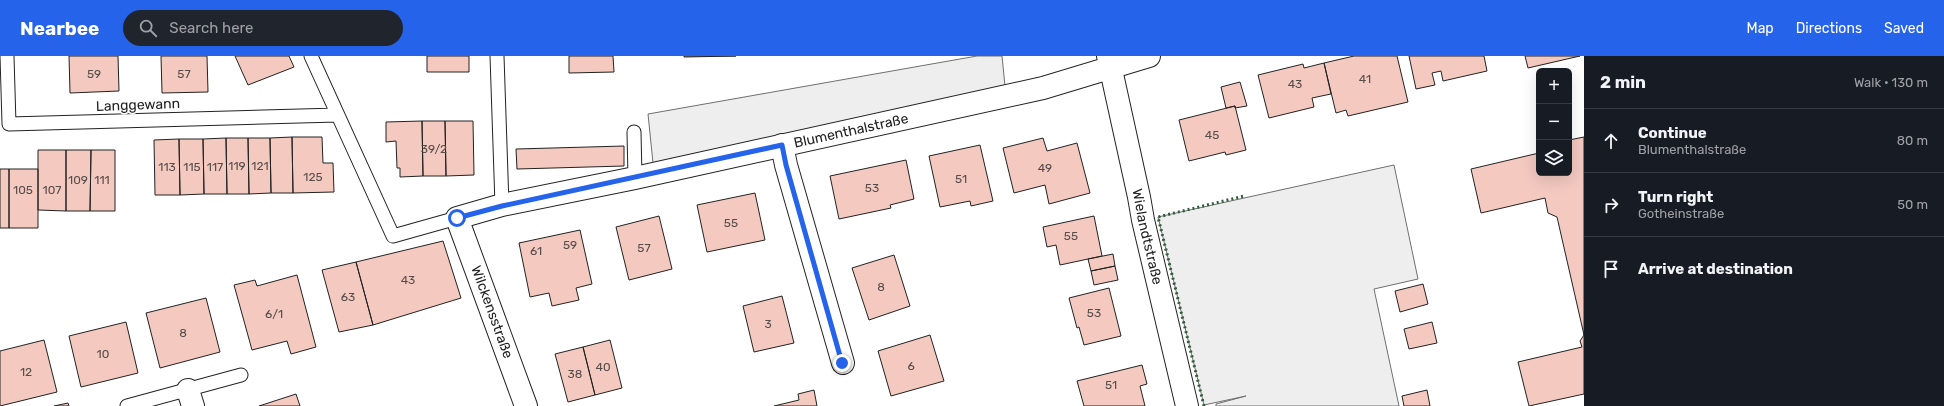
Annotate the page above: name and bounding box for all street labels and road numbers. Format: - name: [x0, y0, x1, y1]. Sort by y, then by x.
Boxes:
- street label: Langgewann: [96, 95, 180, 115]
- street label: Blumenthalstraße: [792, 109, 910, 151]
- street label: Wielandtstraße: [1129, 187, 1167, 286]
- street label: Wilckensstraße: [467, 263, 517, 361]

